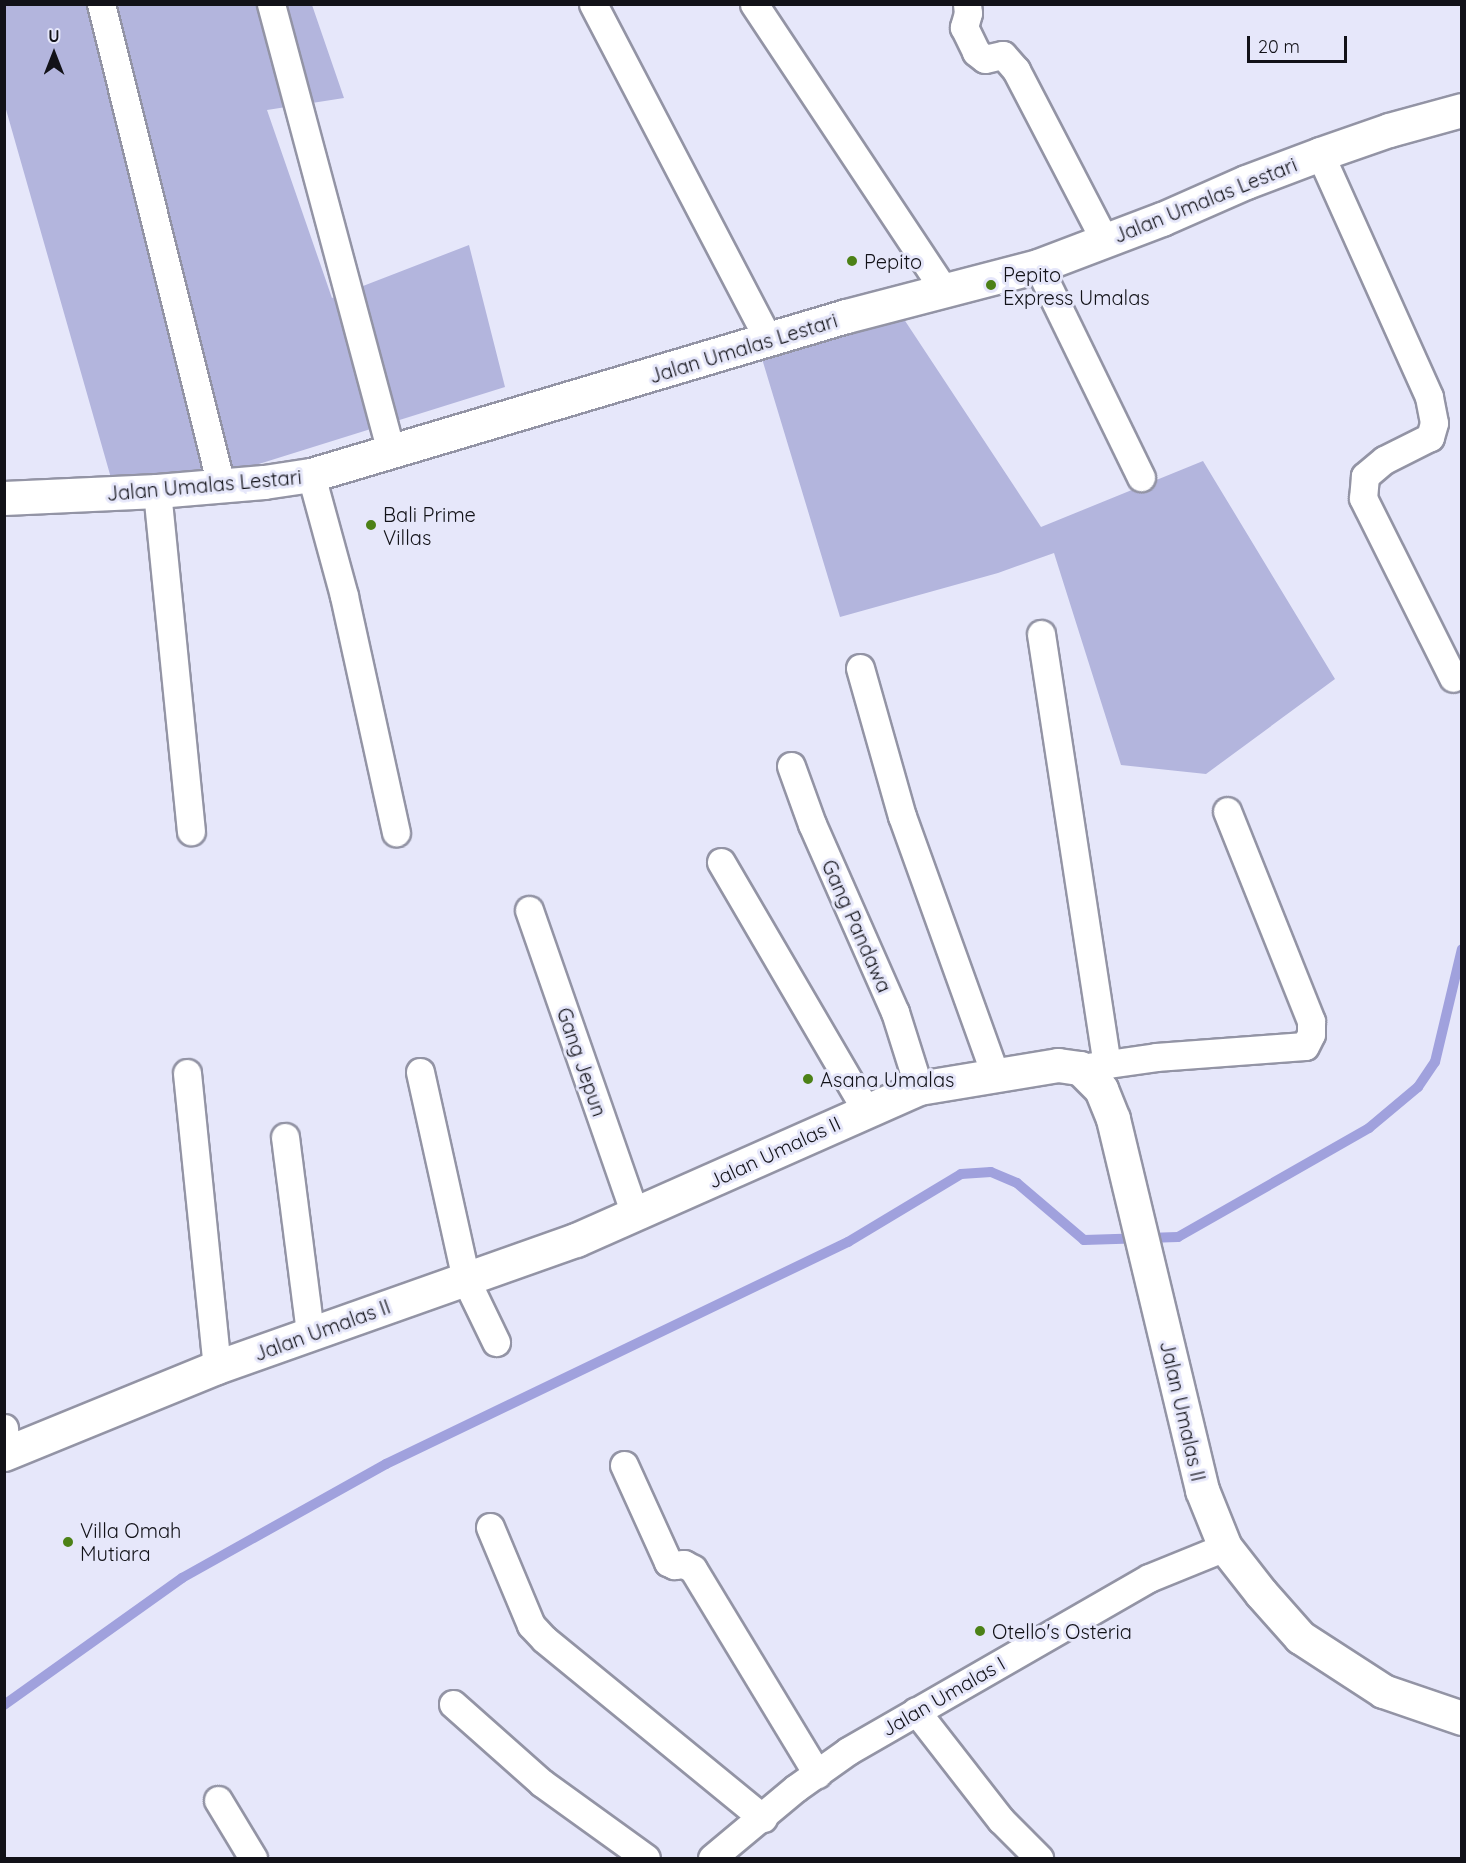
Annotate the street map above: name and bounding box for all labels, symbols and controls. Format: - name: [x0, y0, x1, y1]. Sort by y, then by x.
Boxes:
- north arrow: [24, 24, 84, 84]
- scale bar: [1250, 24, 1350, 62]
- text: U: [48, 26, 60, 46]
- text: 20 m: [1258, 35, 1300, 58]
- street label: Jalan Umalas Lestari: [1110, 152, 1300, 248]
- place label: Pepito: [864, 249, 922, 273]
- marker: Pepito: [845, 254, 859, 268]
- place label: Pepito Express Umalas: [1003, 262, 1150, 309]
- marker: Pepito Express Umalas: [984, 278, 998, 292]
- street label: Jalan Umalas Lestari: [646, 308, 840, 388]
- street label: Jalan Umalas Lestari: [105, 465, 303, 505]
- place label: Bali Prime Villas: [383, 502, 476, 549]
- marker: Bali Prime Villas: [364, 518, 378, 532]
- street label: Gang Pandawa: [817, 856, 897, 996]
- street label: Gang Jepun: [552, 1004, 612, 1120]
- place label: Asana Umalas: [820, 1067, 954, 1091]
- marker: Asana Umalas: [801, 1072, 815, 1086]
- street label: Jalan Umalas II: [704, 1111, 844, 1193]
- street label: Jalan Umalas II: [250, 1294, 394, 1366]
- street label: Jalan Umalas II: [1155, 1338, 1211, 1484]
- place label: Villa Omah Mutiara: [80, 1518, 181, 1565]
- marker: Villa Omah Mutiara: [61, 1535, 75, 1549]
- place label: Otello's Osteria: [992, 1619, 1132, 1643]
- marker: Otello's Osteria: [973, 1624, 987, 1638]
- street label: Jalan Umalas I: [877, 1651, 1009, 1741]

